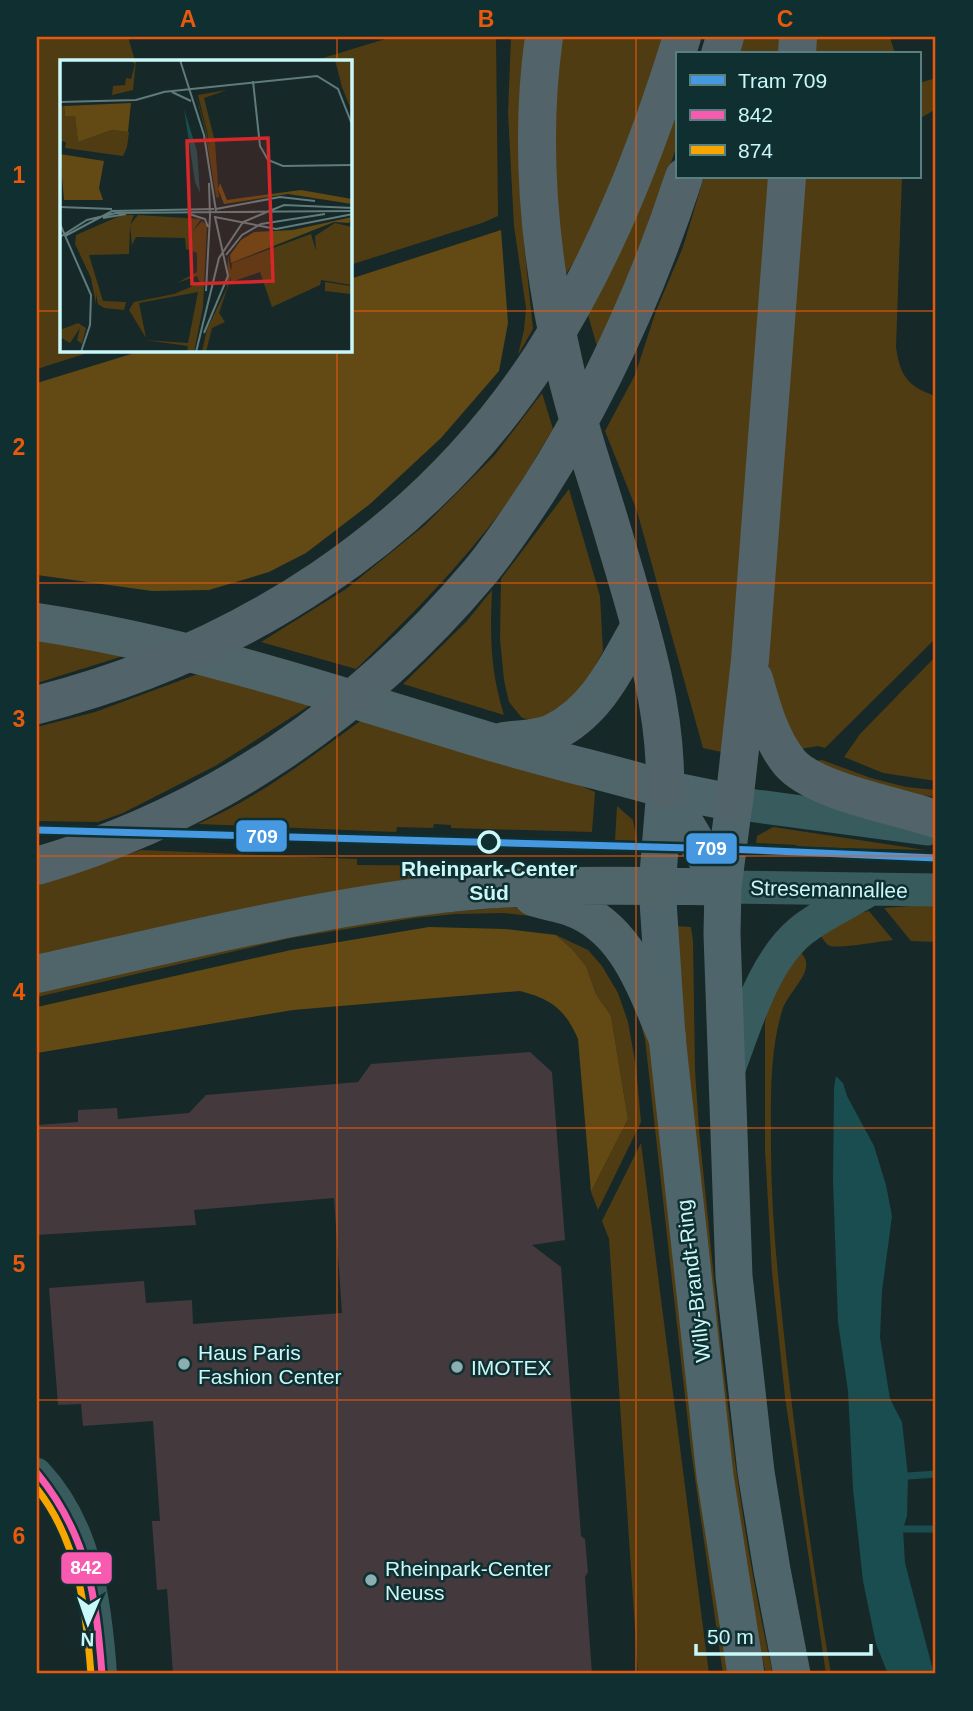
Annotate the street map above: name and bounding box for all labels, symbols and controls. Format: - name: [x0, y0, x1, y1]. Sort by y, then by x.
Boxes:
- text: A: [180, 6, 196, 32]
- text: B: [478, 6, 494, 32]
- text: C: [777, 6, 793, 32]
- legend: [676, 52, 920, 178]
- inset map: [60, 60, 352, 352]
- text: Tram 709: [738, 69, 827, 92]
- text: 842: [738, 103, 773, 126]
- text: 874: [738, 139, 773, 162]
- text: 1: [13, 162, 26, 188]
- text: 2: [13, 434, 25, 460]
- text: 3: [13, 706, 25, 732]
- line badge: 709: [235, 819, 288, 853]
- text: 709: [246, 826, 278, 847]
- marker: Rheinpark-Center Süd: [478, 831, 500, 853]
- line badge: 709: [685, 832, 738, 865]
- text: 709: [695, 838, 727, 859]
- place label: Rheinpark-Center Süd: [401, 857, 577, 904]
- street label: Stresemannallee: [750, 876, 908, 902]
- text: 4: [13, 979, 26, 1005]
- street label: Willy-Brandt-Ring: [672, 1199, 714, 1363]
- text: 5: [13, 1251, 26, 1277]
- place label: Haus Paris Fashion Center: [198, 1341, 342, 1388]
- marker: Haus Paris Fashion Center: [176, 1356, 192, 1372]
- place label: IMOTEX: [471, 1356, 552, 1379]
- marker: IMOTEX: [449, 1359, 465, 1375]
- text: 6: [13, 1523, 25, 1549]
- line badge: 842: [60, 1551, 113, 1585]
- text: 842: [70, 1557, 102, 1578]
- place label: Rheinpark-Center Neuss: [385, 1557, 551, 1604]
- marker: Rheinpark-Center Neuss: [363, 1572, 379, 1588]
- north arrow: [52, 1588, 122, 1658]
- scale bar: [696, 1613, 872, 1657]
- text: 50 m: [707, 1625, 754, 1648]
- text: N: [80, 1629, 95, 1650]

